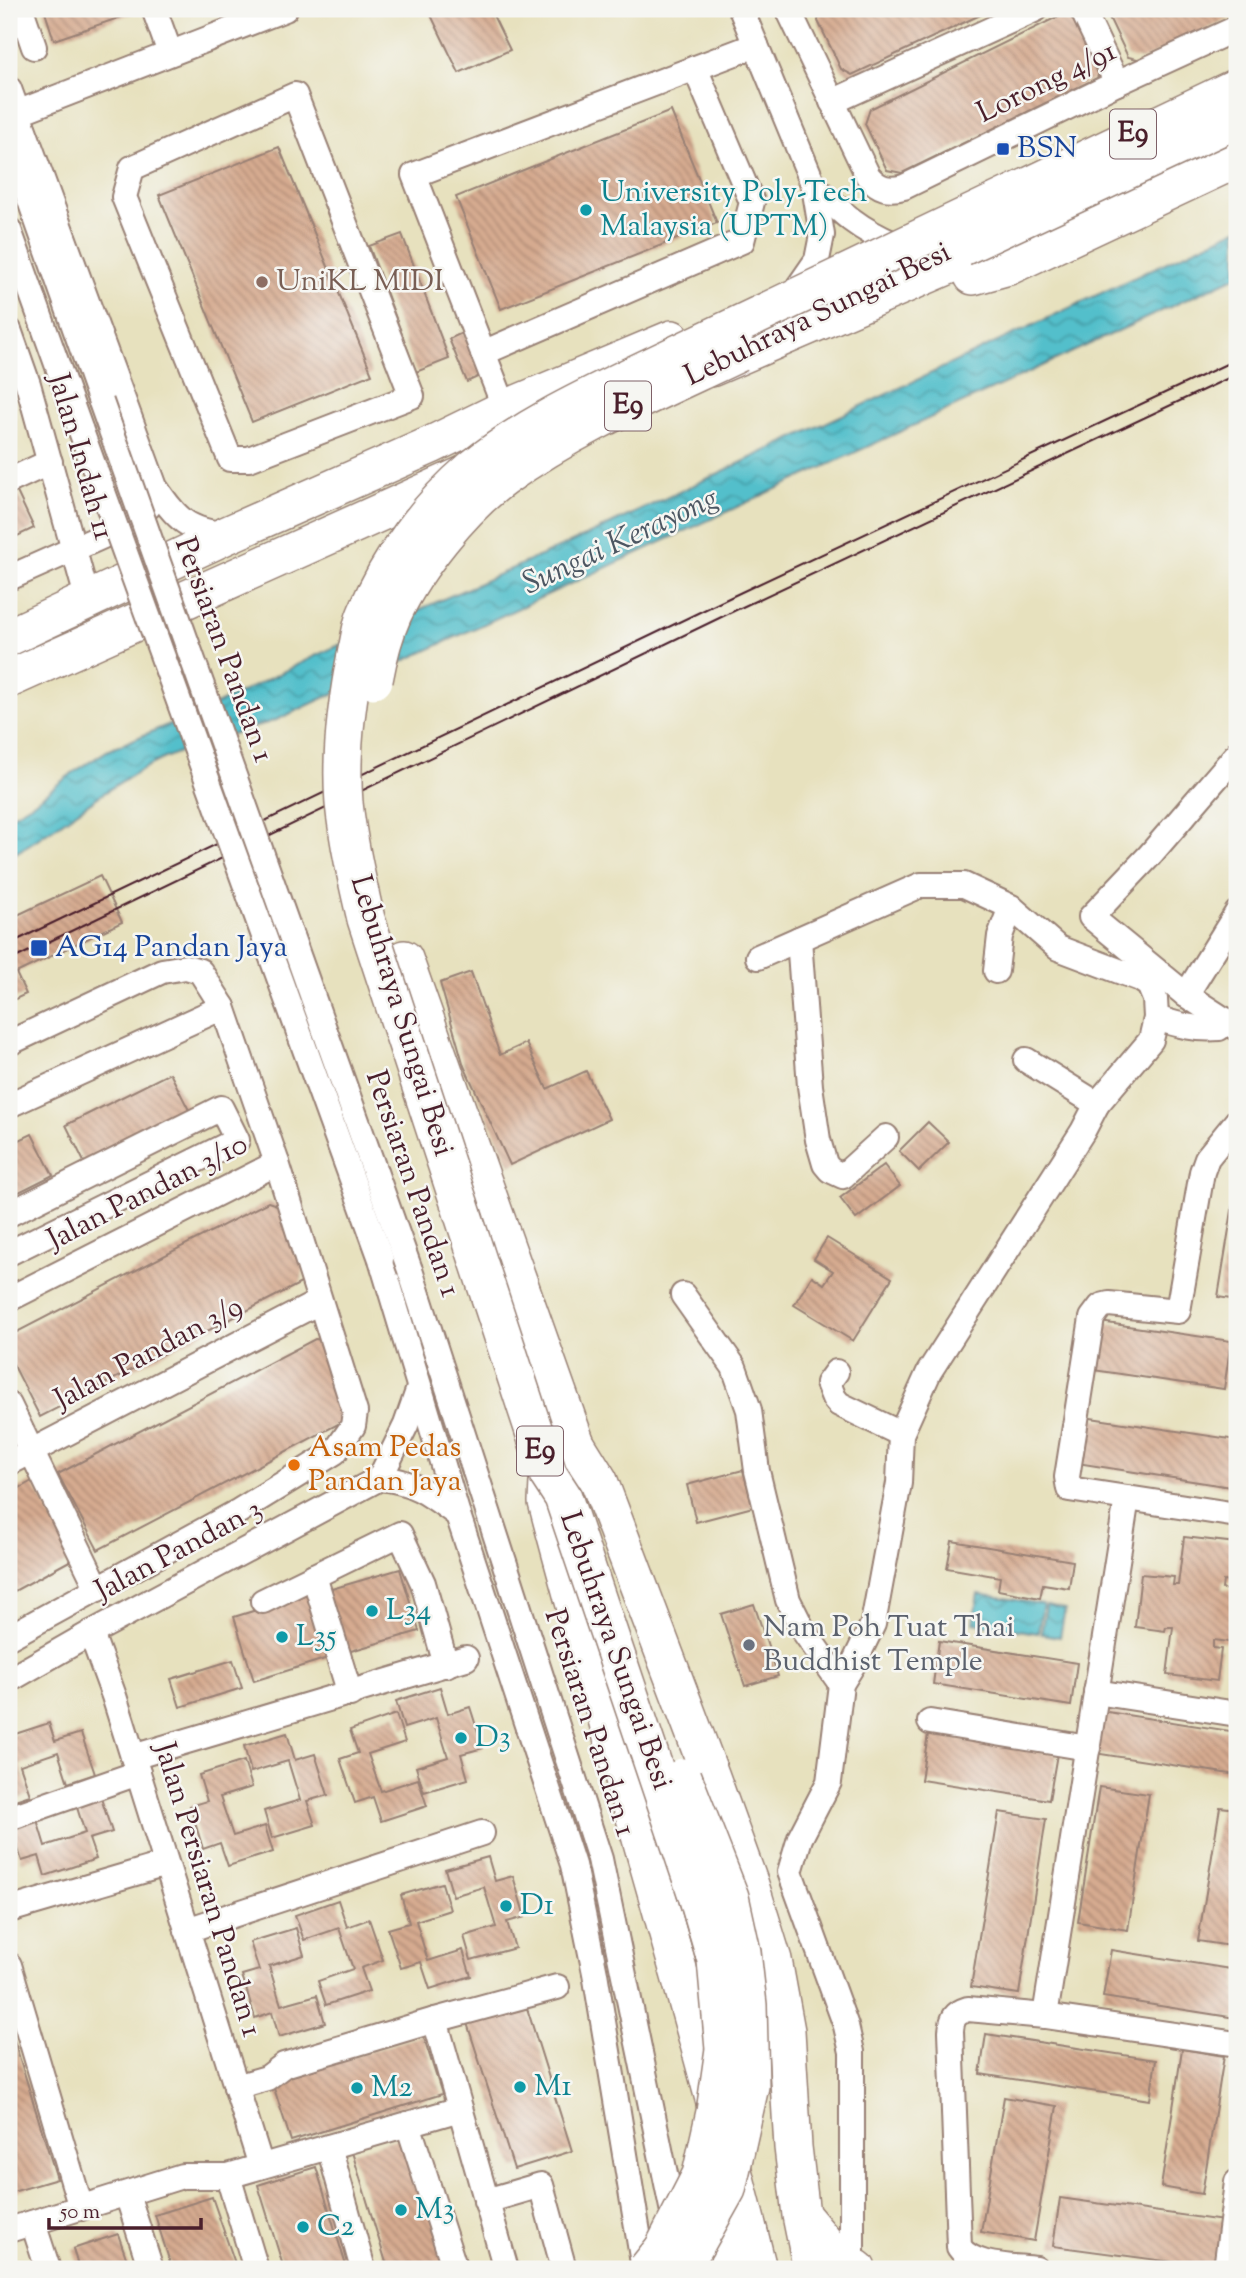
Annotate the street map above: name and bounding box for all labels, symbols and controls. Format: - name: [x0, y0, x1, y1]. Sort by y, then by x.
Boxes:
- street label: Lorong 4/91: [970, 31, 1124, 135]
- road number: E9: [1110, 110, 1156, 158]
- place label: BSN: [1017, 128, 1077, 171]
- marker: BSN: [995, 141, 1011, 157]
- place label: University Poly-Tech Malaysia (UPTM): [600, 172, 868, 249]
- marker: University Poly-Tech Malaysia (UPTM): [578, 202, 594, 218]
- street label: Lebuhraya Sungai Besi: [677, 232, 959, 398]
- place label: UniKL MIDI: [276, 261, 444, 304]
- marker: UniKL MIDI: [254, 274, 270, 290]
- street label: Jalan Indah 11: [35, 367, 124, 545]
- road number: E9: [605, 382, 651, 430]
- water label: Sungai Kerayong: [515, 476, 727, 608]
- street label: Persiaran Pandan 1: [162, 531, 284, 769]
- street label: Lebuhraya Sungai Besi: [338, 870, 464, 1162]
- place label: AG14 Pandan Jaya: [55, 927, 288, 970]
- marker: AG14 Pandan Jaya: [29, 938, 49, 958]
- street label: Persiaran Pandan 1: [353, 1065, 471, 1303]
- street label: Jalan Pandan 3/10: [39, 1124, 256, 1263]
- street label: Jalan Pandan 3/9: [45, 1286, 251, 1423]
- road number: E9: [517, 1426, 563, 1476]
- place label: Asam Pedas Pandan Jaya: [308, 1427, 462, 1504]
- marker: Asam Pedas Pandan Jaya: [286, 1457, 302, 1473]
- street label: Jalan Pandan 3: [86, 1489, 270, 1614]
- street label: Lebuhraya Sungai Besi: [547, 1506, 683, 1796]
- place label: L34: [386, 1590, 431, 1633]
- marker: L34: [364, 1603, 380, 1619]
- street label: Persiaran Pandan 1: [532, 1604, 646, 1842]
- place label: Nam Poh Tuat Thai Buddhist Temple: [763, 1607, 1015, 1684]
- place label: L35: [296, 1616, 336, 1659]
- marker: L35: [274, 1629, 290, 1645]
- marker: Nam Poh Tuat Thai Buddhist Temple: [741, 1637, 757, 1653]
- place label: D3: [475, 1717, 511, 1760]
- marker: D3: [453, 1730, 469, 1746]
- street label: Jalan Persiaran Pandan 1: [141, 1736, 272, 2042]
- place label: D1: [520, 1885, 554, 1928]
- marker: D1: [498, 1898, 514, 1914]
- place label: M1: [534, 2066, 572, 2109]
- place label: M2: [371, 2067, 413, 2110]
- marker: M1: [512, 2079, 528, 2095]
- marker: M2: [349, 2080, 365, 2096]
- scale bar: [49, 2187, 201, 2231]
- place label: M3: [415, 2189, 455, 2232]
- text: 50 m: [59, 2198, 100, 2228]
- marker: M3: [393, 2202, 409, 2218]
- place label: C2: [317, 2206, 355, 2249]
- marker: C2: [295, 2219, 311, 2235]

